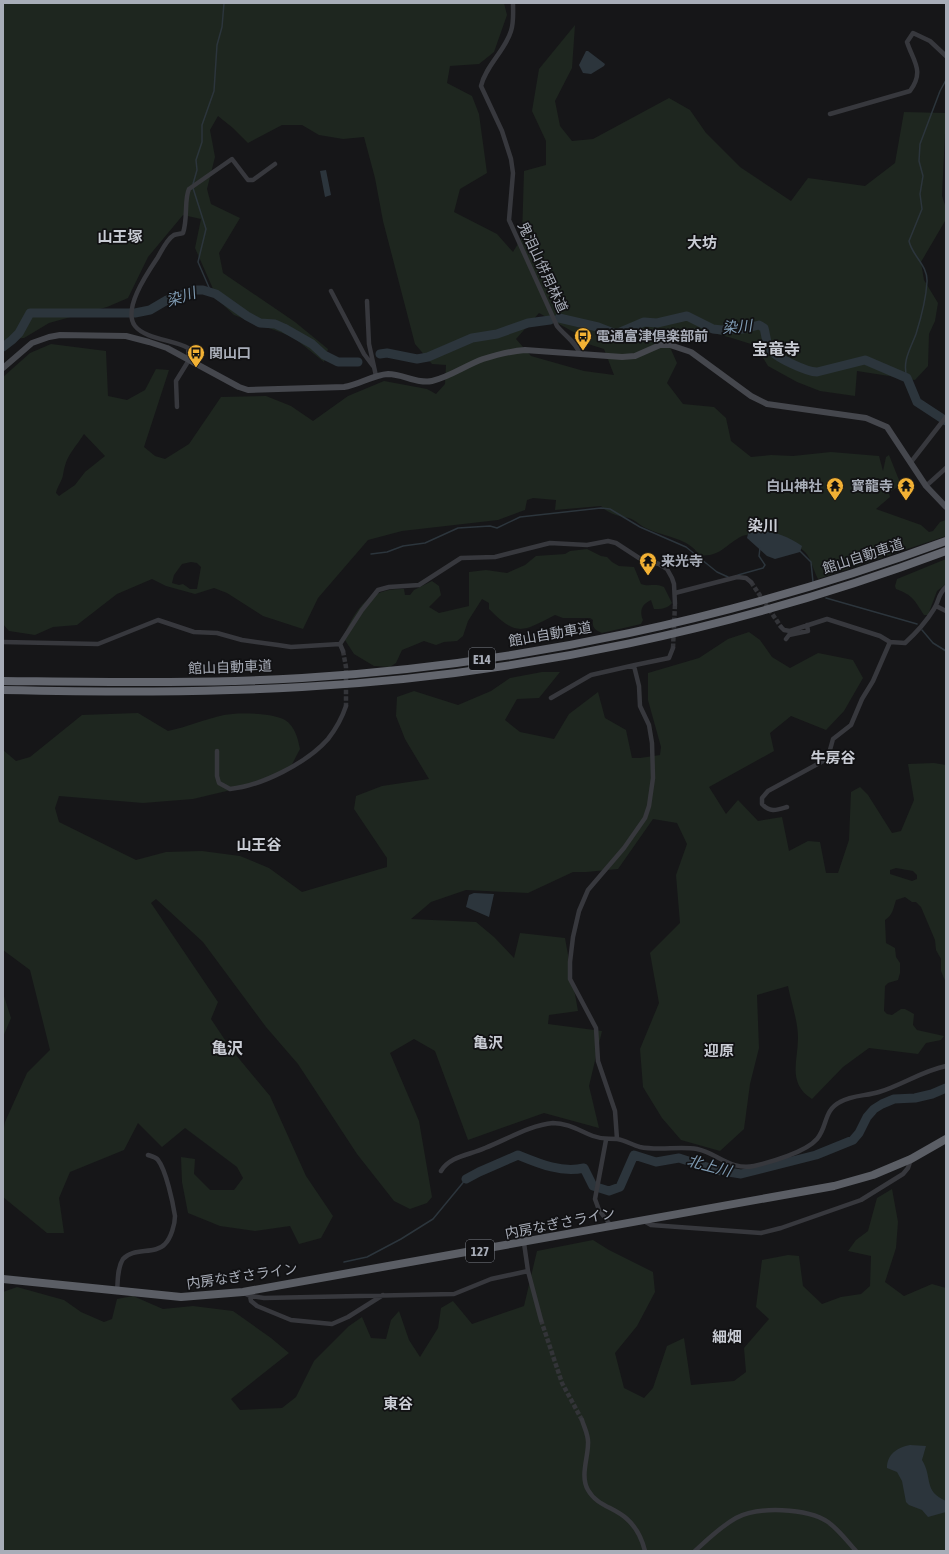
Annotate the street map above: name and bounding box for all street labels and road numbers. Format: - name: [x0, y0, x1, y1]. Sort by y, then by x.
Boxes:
- street label: 鬼泪山併用林道: [515, 219, 571, 315]
- street label: 館山自動車道: [821, 535, 905, 577]
- street label: 館山自動車道: [507, 619, 593, 649]
- road number: E14: [469, 648, 495, 670]
- street label: 館山自動車道: [188, 658, 272, 676]
- street label: 内房なぎさライン: [504, 1204, 616, 1242]
- road number: 127: [466, 1240, 494, 1262]
- street label: 内房なぎさライン: [185, 1260, 299, 1292]

